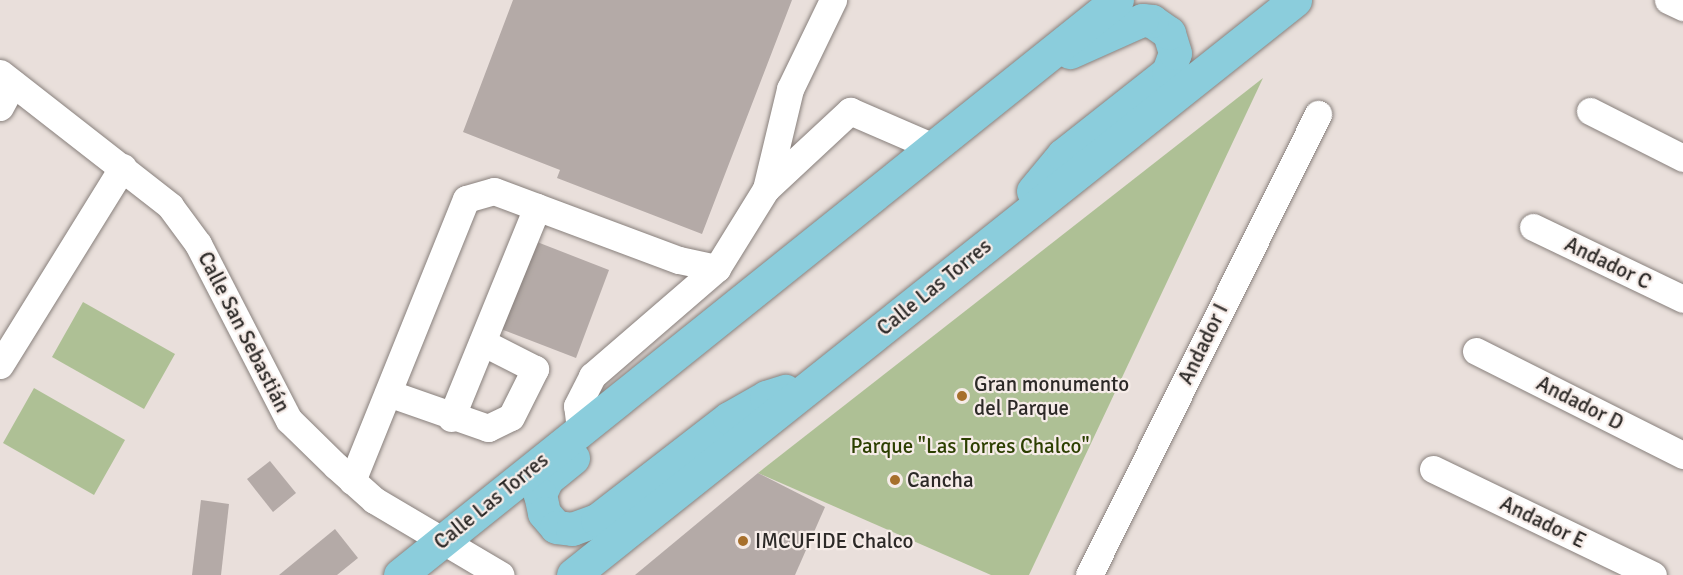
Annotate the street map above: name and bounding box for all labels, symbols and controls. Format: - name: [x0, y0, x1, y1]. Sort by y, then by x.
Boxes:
- street label: Andador C: [1561, 231, 1655, 295]
- street label: Calle Las Torres: [872, 233, 996, 341]
- street label: Calle San Sebastián: [193, 247, 295, 417]
- street label: Andador I: [1173, 300, 1233, 388]
- street label: Andador D: [1532, 370, 1628, 436]
- place label: Gran monumento del Parque: [974, 371, 1129, 421]
- marker: Gran monumento del Parque: [955, 389, 969, 403]
- park label: Parque "Las Torres Chalco": [851, 433, 1089, 459]
- street label: Calle Las Torres: [429, 447, 553, 555]
- place label: Cancha: [907, 467, 974, 493]
- marker: Cancha: [888, 473, 902, 487]
- street label: Andador E: [1496, 490, 1590, 554]
- place label: IMCUFIDE Chalco: [755, 528, 913, 554]
- marker: IMCUFIDE Chalco: [736, 534, 750, 548]

